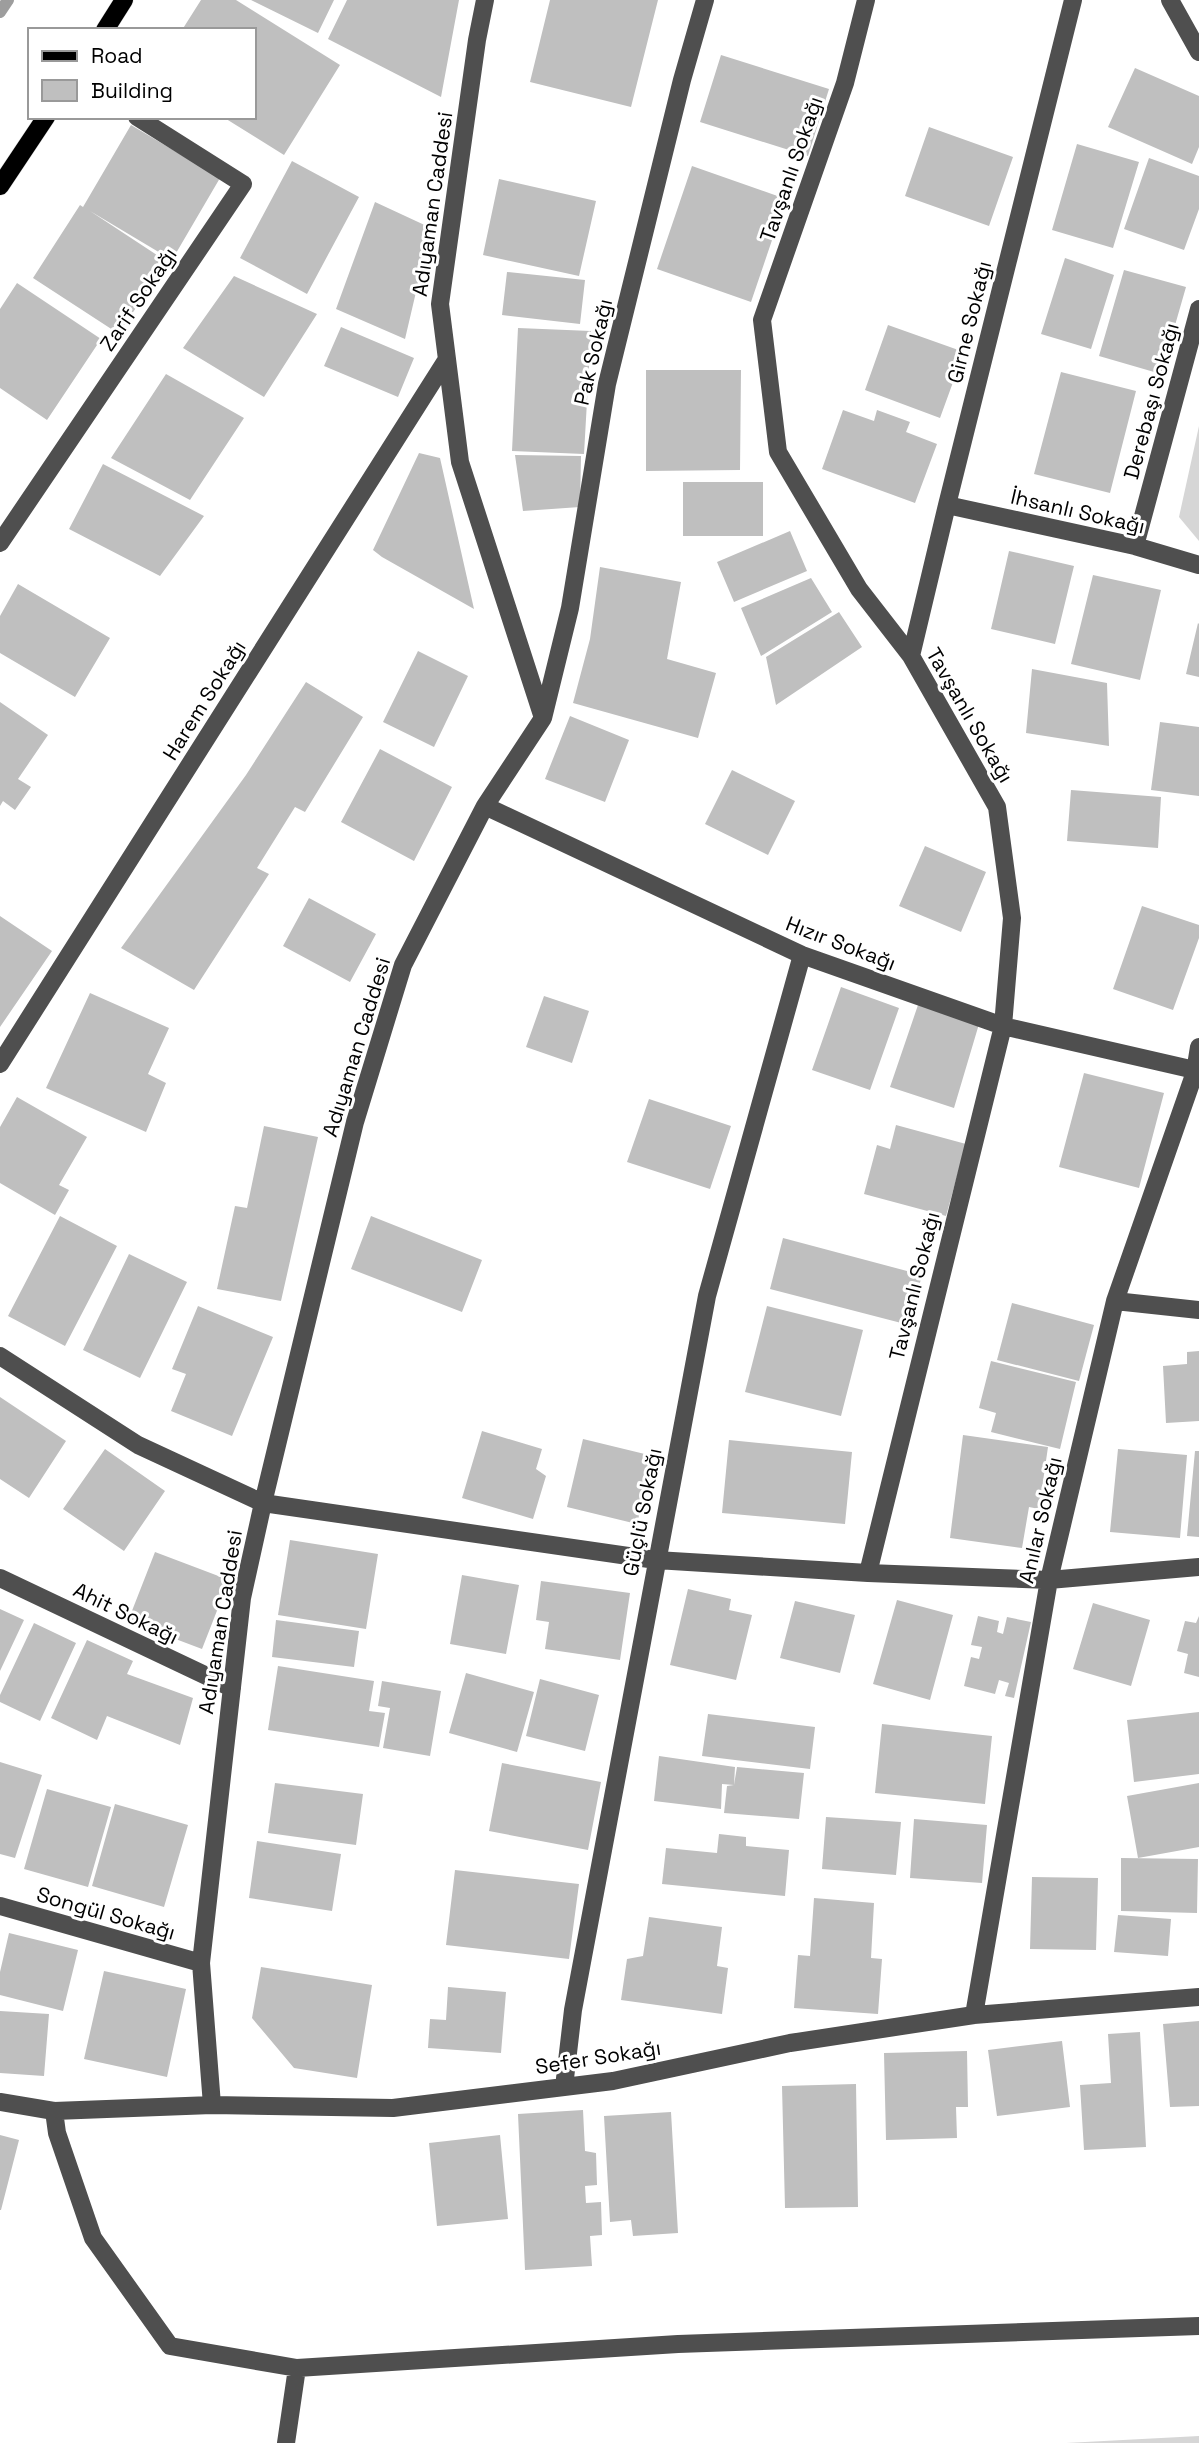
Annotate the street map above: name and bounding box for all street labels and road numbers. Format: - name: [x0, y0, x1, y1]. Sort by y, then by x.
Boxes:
- street label: Tavşanlı Sokağı: [753, 93, 829, 245]
- street label: Adıyaman Caddesi: [406, 110, 458, 298]
- street label: Zarif Sokağı: [93, 242, 183, 356]
- street label: Girne Sokağı: [941, 258, 997, 386]
- street label: Pak Sokağı: [568, 296, 618, 408]
- street label: Derebaşı Sokağı: [1117, 320, 1185, 482]
- street label: İhsanlı Sokağı: [1008, 482, 1148, 540]
- street label: Harem Sokağı: [156, 635, 252, 765]
- street label: Tavşanlı Sokağı: [920, 642, 1020, 788]
- street label: Hızır Sokağı: [782, 910, 900, 976]
- street label: Adıyaman Caddesi: [316, 954, 396, 1140]
- street label: Tavşanlı Sokağı: [883, 1209, 945, 1363]
- street label: Güçlü Sokağı: [616, 1446, 668, 1578]
- street label: Anılar Sokağı: [1012, 1454, 1068, 1586]
- street label: Adıyaman Caddesi: [192, 1528, 248, 1716]
- street label: Ahit Sokağı: [69, 1576, 183, 1650]
- street label: Songül Sokağı: [34, 1880, 178, 1946]
- street label: Sefer Sokağı: [533, 2034, 663, 2080]

